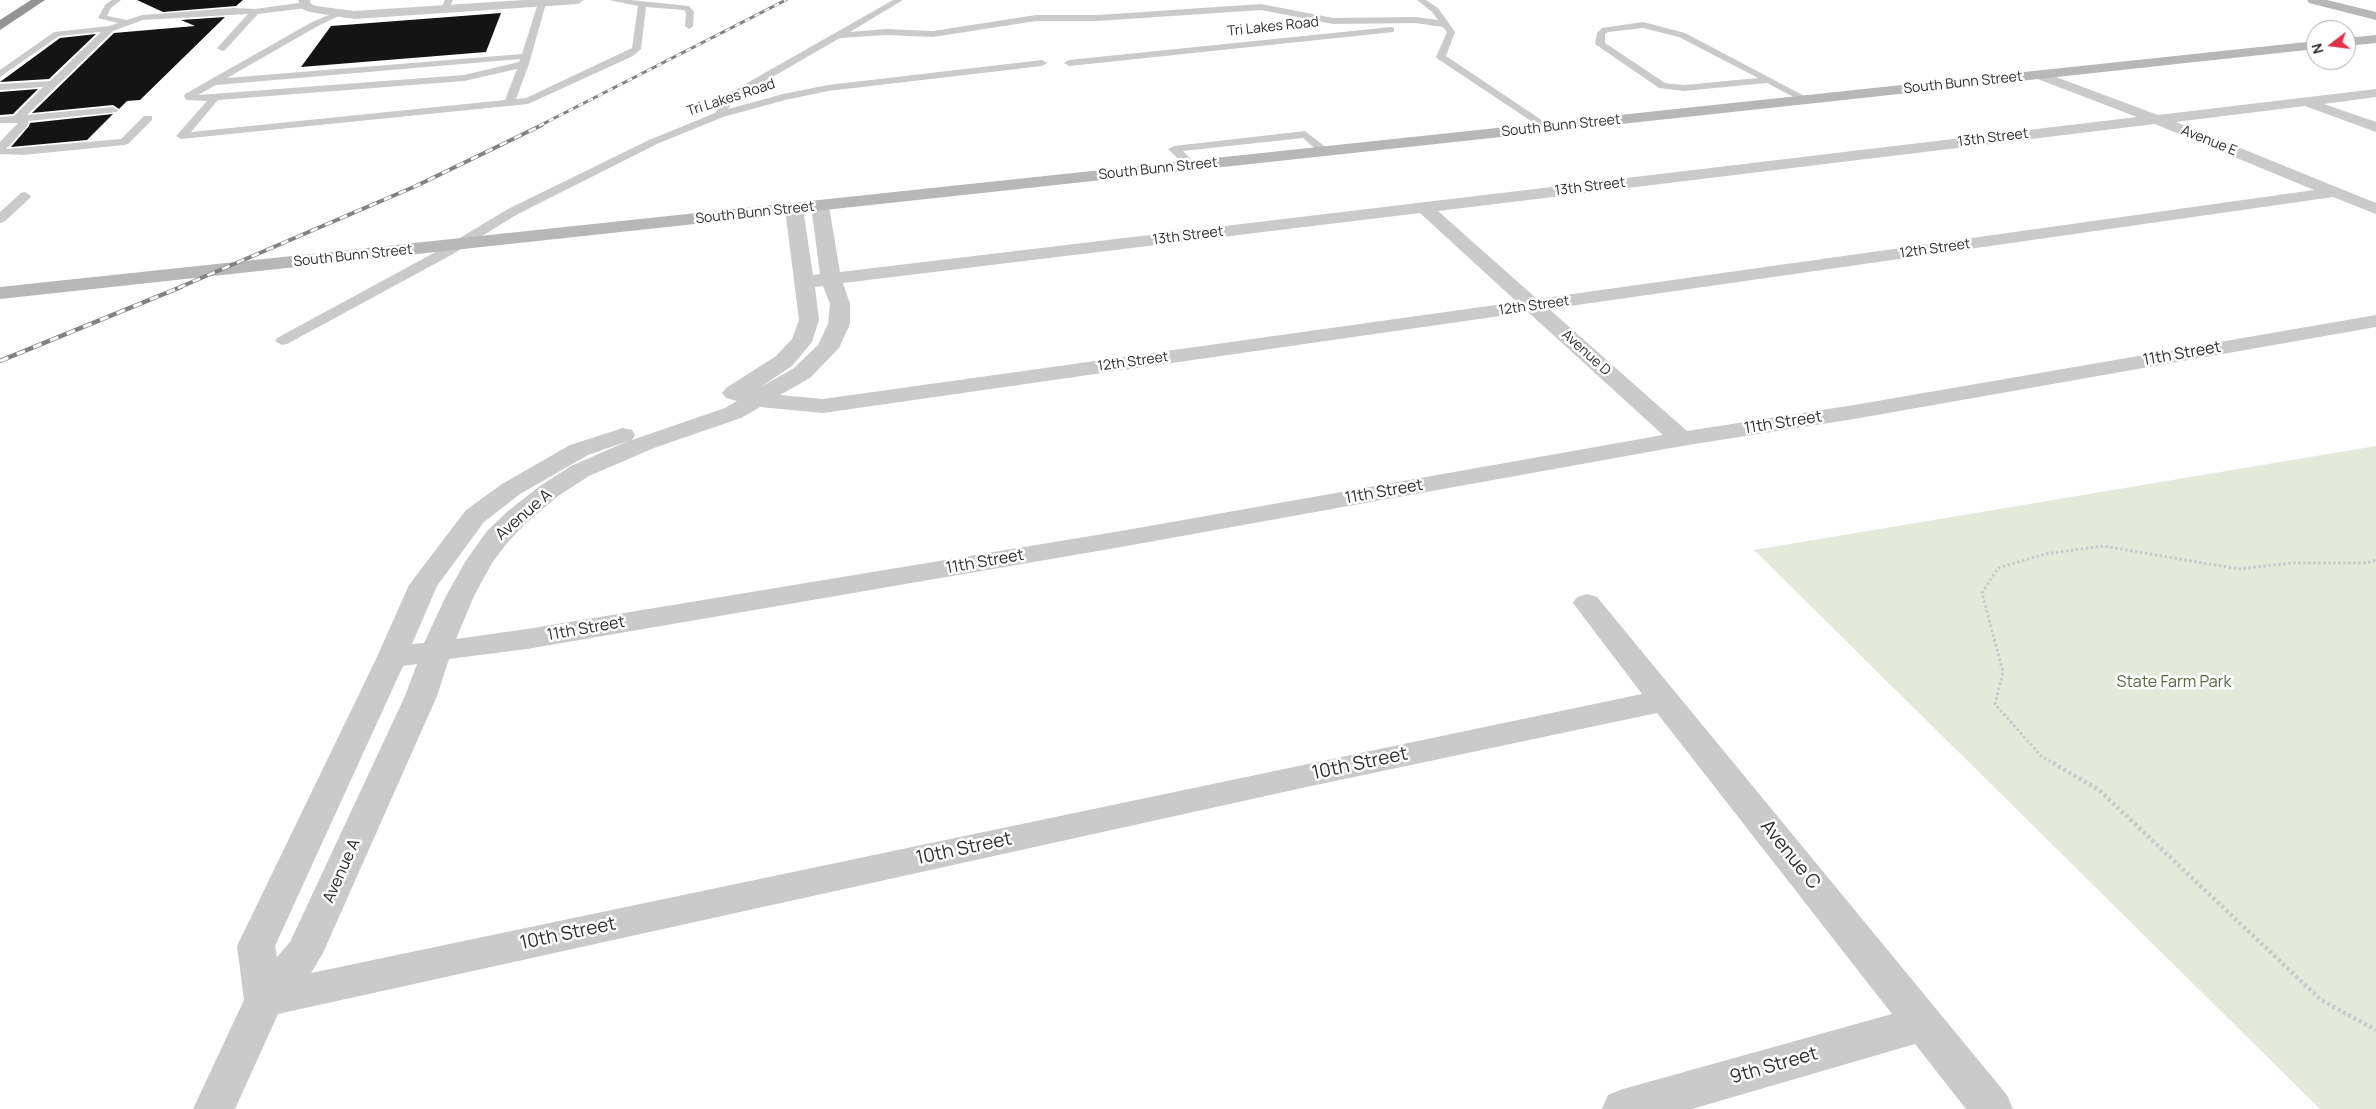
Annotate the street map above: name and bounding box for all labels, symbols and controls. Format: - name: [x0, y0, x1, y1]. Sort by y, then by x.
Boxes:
- street label: Tri Lakes Road: [1226, 14, 1320, 40]
- north arrow: [2306, 20, 2356, 70]
- text: N: [2307, 41, 2327, 56]
- street label: South Bunn Street: [1903, 68, 2023, 98]
- street label: Tri Lakes Road: [685, 76, 777, 120]
- street label: South Bunn Street: [1501, 111, 1621, 141]
- street label: Avenue E: [2179, 122, 2239, 160]
- street label: 13th Street: [1957, 125, 2029, 151]
- street label: South Bunn Street: [1098, 154, 1218, 184]
- street label: 13th Street: [1554, 174, 1626, 200]
- street label: South Bunn Street: [695, 198, 815, 228]
- street label: 13th Street: [1152, 223, 1224, 249]
- street label: 12th Street: [1899, 236, 1971, 262]
- street label: South Bunn Street: [293, 241, 413, 271]
- street label: 12th Street: [1498, 293, 1570, 319]
- street label: Avenue D: [1558, 327, 1614, 379]
- street label: 11th Street: [2142, 338, 2222, 370]
- street label: 12th Street: [1097, 349, 1169, 375]
- street label: 11th Street: [1743, 407, 1823, 439]
- street label: 11th Street: [1344, 476, 1424, 508]
- street label: Avenue A: [492, 485, 556, 545]
- street label: 11th Street: [945, 546, 1025, 578]
- street label: 11th Street: [546, 613, 626, 645]
- park label: State Farm Park: [2117, 673, 2231, 693]
- street label: 10th Street: [1310, 743, 1410, 785]
- street label: Avenue C: [1755, 816, 1825, 894]
- street label: 10th Street: [914, 828, 1014, 870]
- street label: Avenue A: [319, 836, 365, 906]
- street label: 10th Street: [518, 913, 618, 955]
- street label: 9th Street: [1727, 1043, 1821, 1089]

